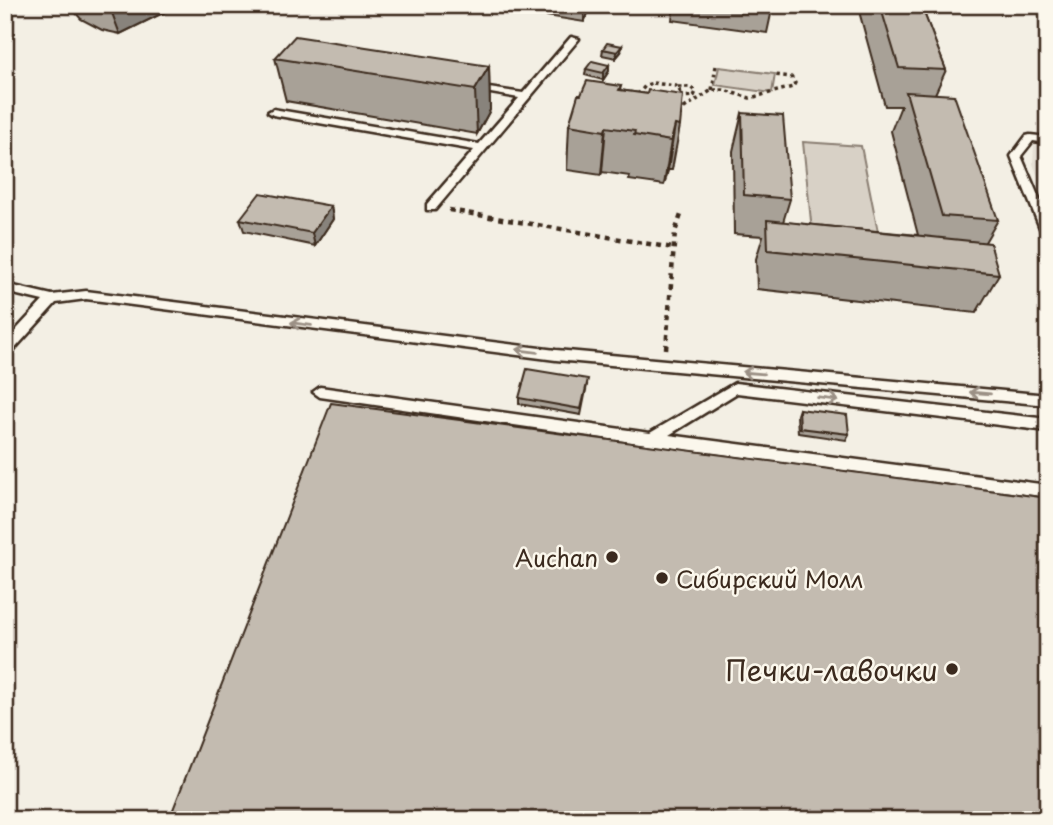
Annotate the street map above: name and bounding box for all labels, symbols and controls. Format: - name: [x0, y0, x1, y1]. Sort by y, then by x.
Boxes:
- one-way arrow: [290, 317, 313, 330]
- one-way arrow: [516, 345, 539, 358]
- one-way arrow: [742, 366, 765, 379]
- one-way arrow: [969, 387, 992, 400]
- one-way arrow: [816, 393, 838, 406]
- place label: Auchan: [515, 540, 598, 575]
- marker: Auchan: [604, 549, 620, 565]
- place label: Сибирский Молл: [676, 561, 863, 596]
- marker: Сибирский Молл: [654, 570, 670, 586]
- place label: Печки-лавочки: [725, 648, 938, 691]
- marker: Печки-лавочки: [944, 661, 960, 677]

